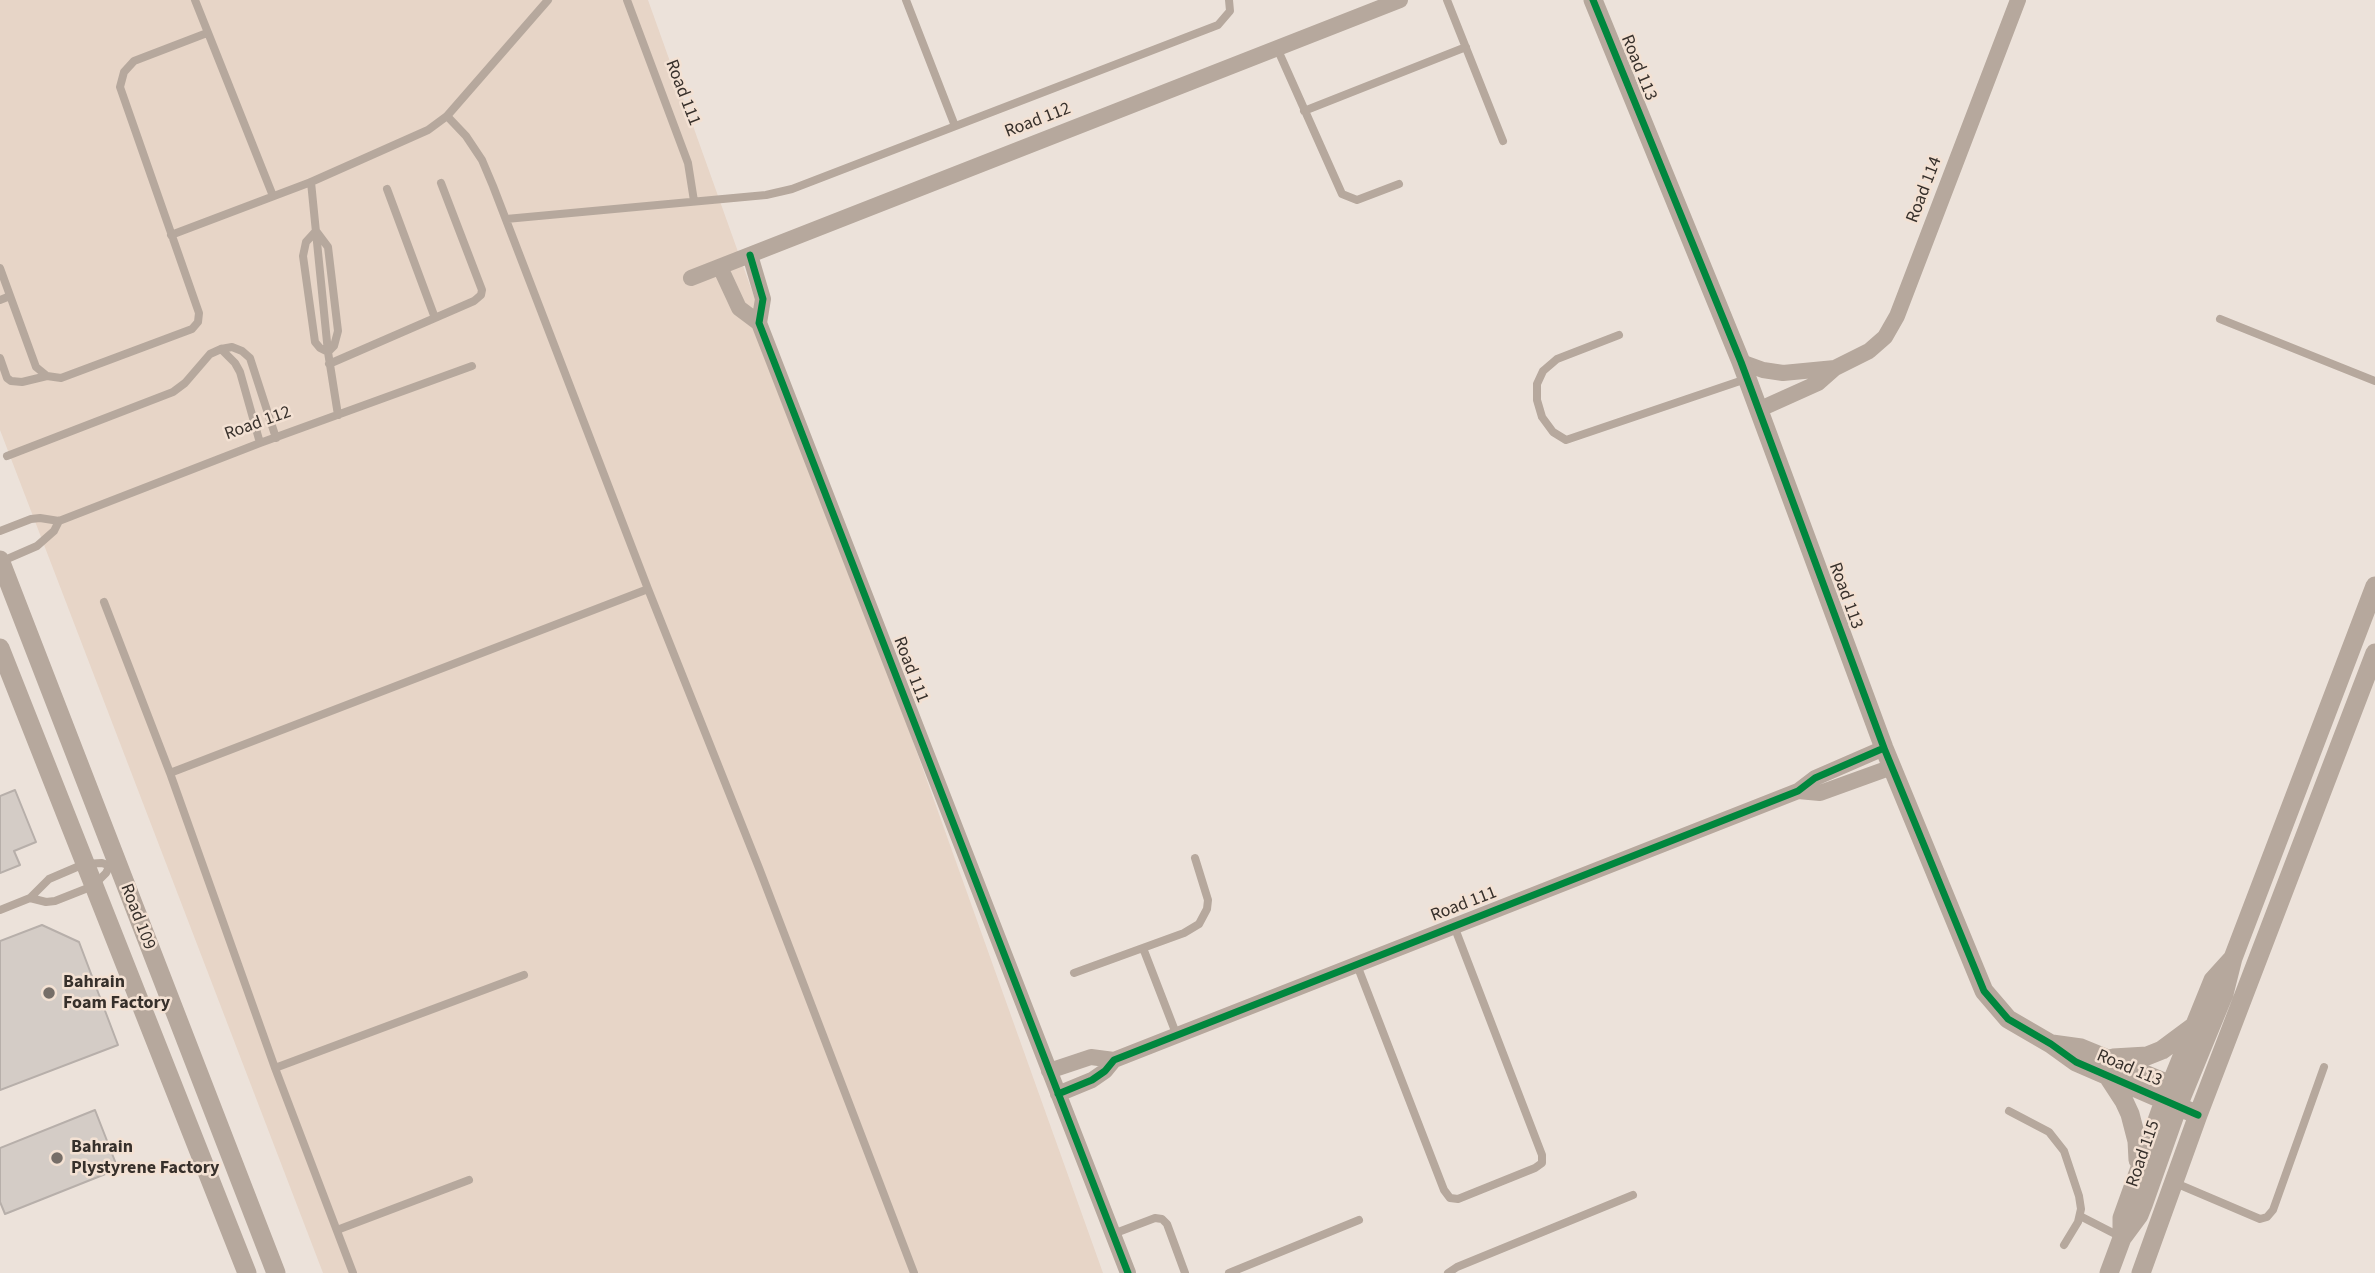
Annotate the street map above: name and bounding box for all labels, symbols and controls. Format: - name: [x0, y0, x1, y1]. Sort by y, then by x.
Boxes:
- street label: Road 113: [1615, 32, 1661, 104]
- street label: Road 111: [660, 57, 704, 129]
- street label: Road 112: [1002, 99, 1074, 143]
- street label: Road 114: [1903, 154, 1947, 226]
- street label: Road 112: [222, 402, 294, 446]
- street label: Road 113: [1823, 560, 1867, 632]
- street label: Road 111: [888, 634, 932, 706]
- street label: Road 109: [115, 881, 159, 953]
- street label: Road 111: [1428, 883, 1500, 927]
- place label: Bahrain Foam Factory: [63, 972, 170, 1014]
- marker: Bahrain Foam Factory: [41, 985, 57, 1001]
- street label: Road 113: [2093, 1046, 2165, 1092]
- street label: Road 115: [2123, 1118, 2165, 1190]
- place label: Bahrain Plystyrene Factory: [71, 1137, 219, 1180]
- marker: Bahrain Plystyrene Factory: [49, 1150, 65, 1166]

